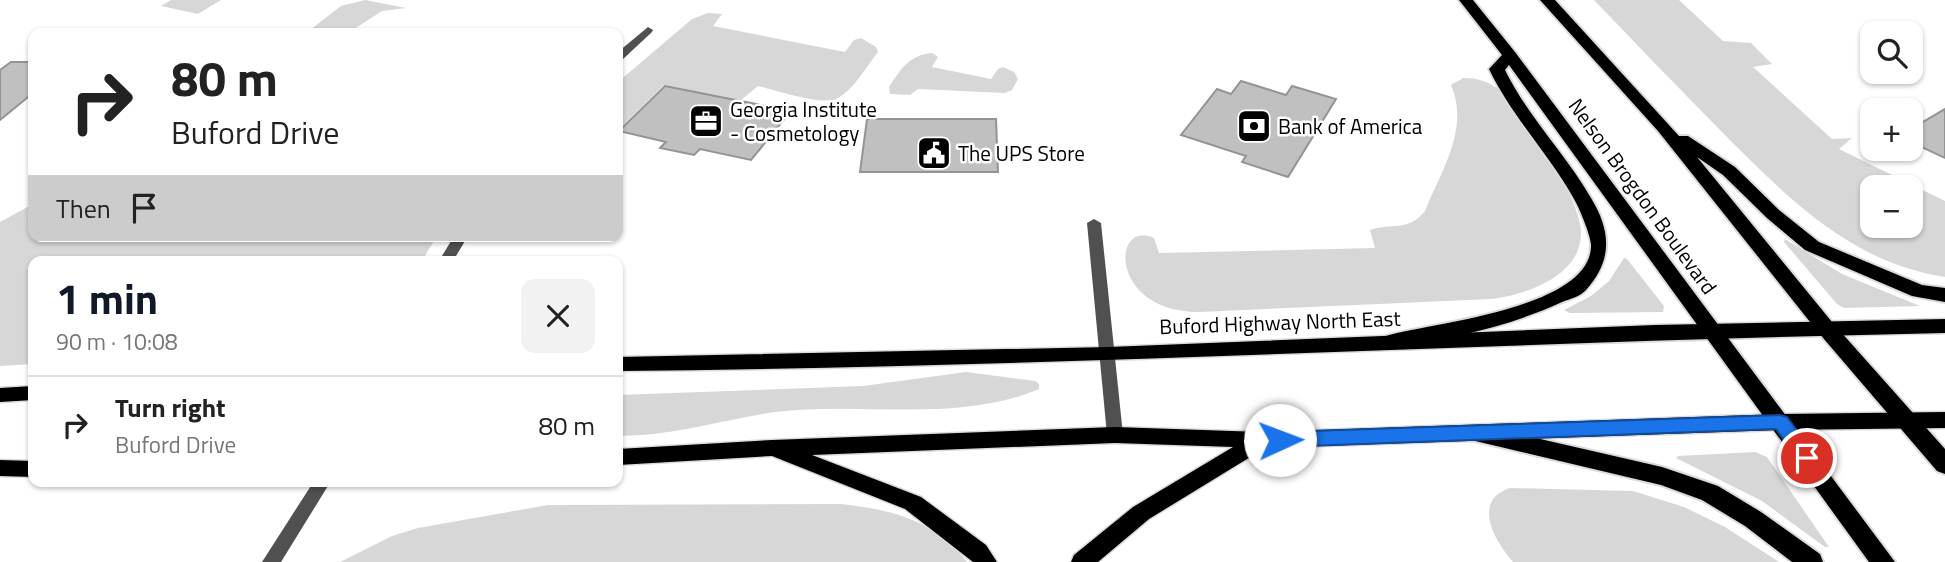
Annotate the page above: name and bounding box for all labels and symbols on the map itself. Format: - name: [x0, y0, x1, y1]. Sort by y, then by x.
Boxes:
- street label: Nelson Brogdon Boulevard: [1561, 91, 1725, 301]
- place label: Georgia Institute - Cosmetology: [730, 93, 877, 149]
- office icon: Georgia Institute - Cosmetology: [687, 102, 725, 140]
- bank icon: Bank of America: [1235, 107, 1273, 145]
- place label: Bank of America: [1278, 110, 1423, 142]
- public building icon: The UPS Store: [915, 134, 953, 172]
- place label: The UPS Store: [958, 137, 1085, 169]
- street label: Buford Highway North East: [1159, 302, 1402, 342]
- position arrow: [1243, 403, 1317, 477]
- pin: [1777, 428, 1837, 488]

